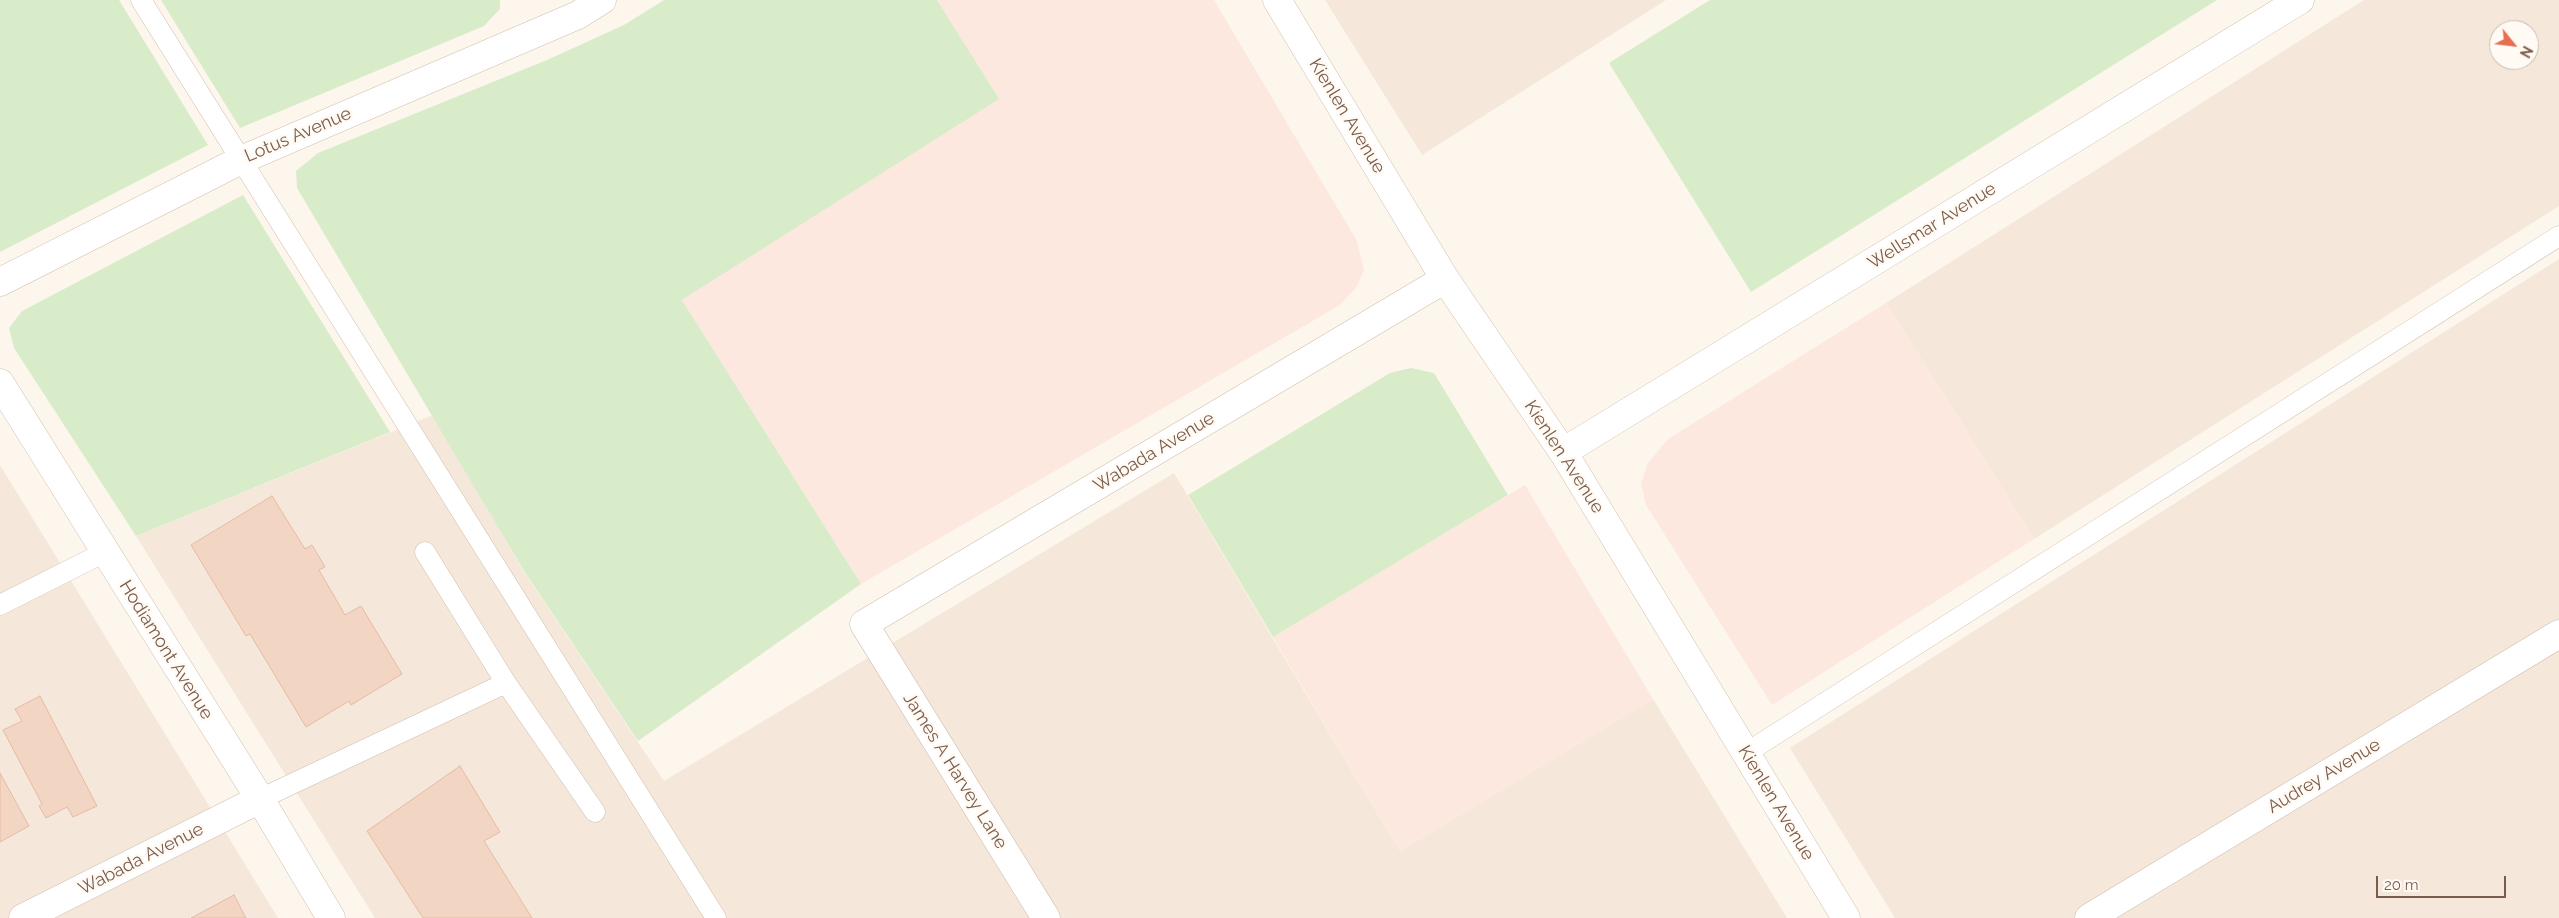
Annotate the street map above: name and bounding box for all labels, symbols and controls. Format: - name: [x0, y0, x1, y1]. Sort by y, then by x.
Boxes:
- north arrow: [2489, 20, 2539, 70]
- text: N: [2517, 43, 2536, 60]
- street label: Kienlen Avenue: [1304, 55, 1390, 177]
- street label: Lotus Avenue: [241, 103, 355, 167]
- street label: Wellsmar Avenue: [1864, 178, 2000, 274]
- street label: Kienlen Avenue: [1519, 396, 1609, 518]
- street label: Wabada Avenue: [1090, 407, 1218, 497]
- street label: Hodiamont Avenue: [114, 576, 218, 724]
- street label: James A Harvey Lane: [898, 689, 1012, 853]
- street label: Audrey Avenue: [2264, 734, 2384, 818]
- street label: Kienlen Avenue: [1733, 742, 1819, 864]
- street label: Wabada Avenue: [75, 818, 207, 900]
- scale bar: [2379, 866, 2509, 898]
- text: 20 m: [2384, 876, 2419, 894]

